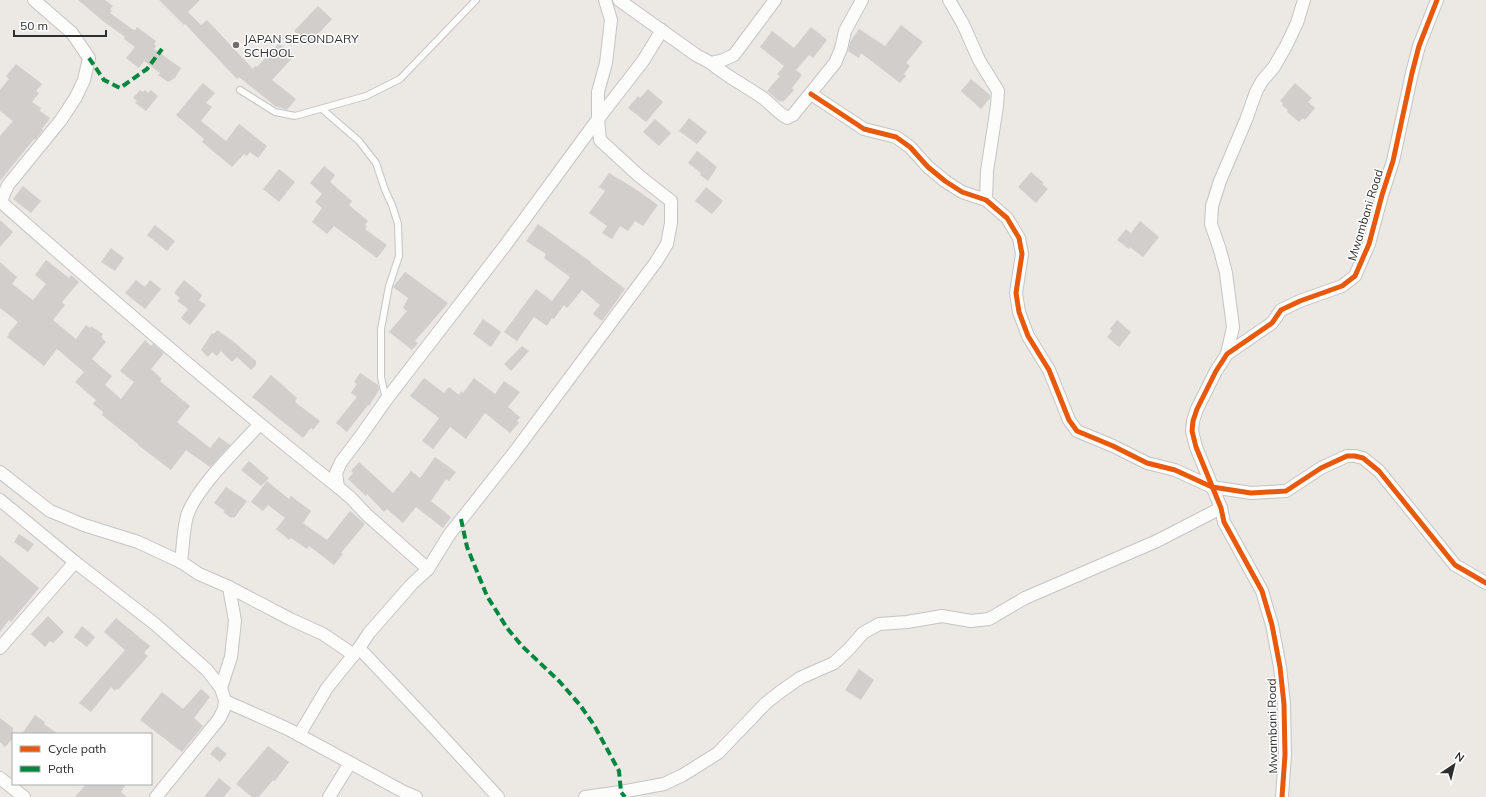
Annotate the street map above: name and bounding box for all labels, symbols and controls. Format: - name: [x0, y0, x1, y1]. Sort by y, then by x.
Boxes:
- scale bar: [14, 12, 106, 38]
- text: 50 m: [20, 18, 48, 33]
- place label: JAPAN SECONDARY SCHOOL: [244, 31, 359, 60]
- marker: JAPAN SECONDARY SCHOOL: [231, 40, 241, 50]
- street label: Mwambani Road: [1344, 167, 1386, 263]
- street label: Mwambani Road: [1264, 678, 1280, 774]
- legend: [12, 733, 152, 785]
- text: Cycle path: [48, 741, 106, 756]
- north arrow: [1434, 745, 1474, 785]
- text: N: [1452, 749, 1467, 765]
- text: Path: [48, 761, 74, 776]

